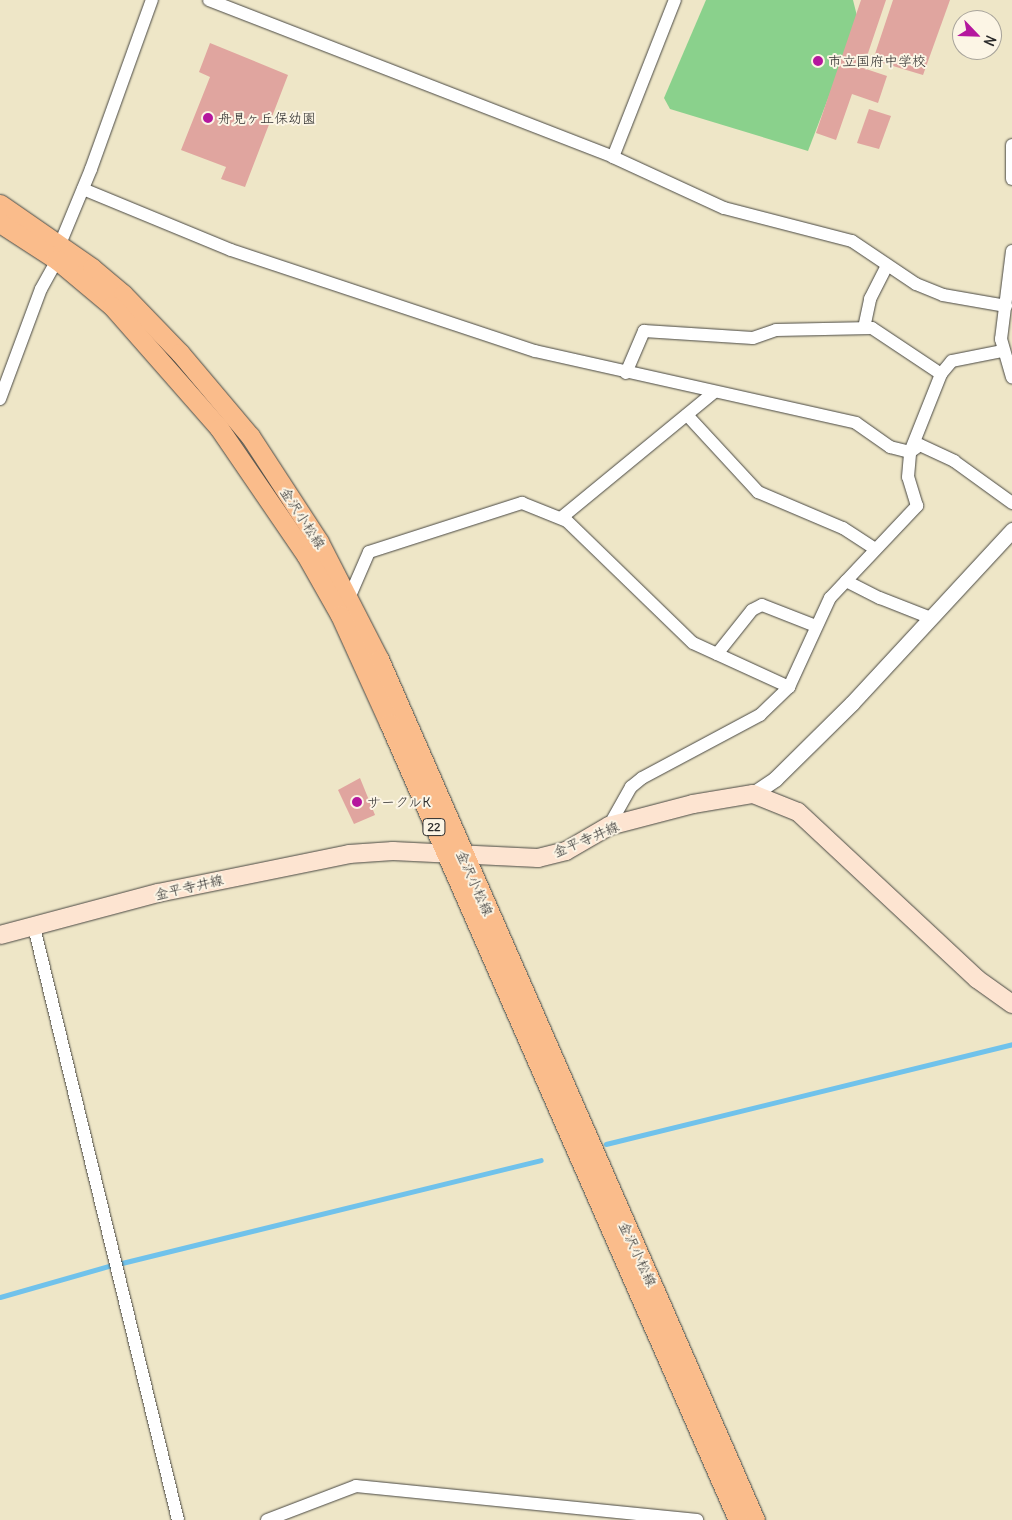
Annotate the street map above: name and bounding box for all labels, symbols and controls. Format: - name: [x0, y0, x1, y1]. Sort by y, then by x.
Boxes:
- north arrow: [952, 10, 1002, 60]
- text: N: [980, 33, 1000, 49]
- place label: 市立国府中学校: [828, 53, 926, 69]
- marker: 市立国府中学校: [812, 55, 824, 67]
- place label: 舟見ヶ丘保幼園: [218, 110, 316, 126]
- marker: 舟見ヶ丘保幼園: [202, 112, 214, 124]
- street label: 金沢小松線: [277, 484, 329, 552]
- place label: サークルK: [367, 794, 432, 810]
- marker: サークルK: [351, 796, 363, 808]
- road number: 22: [422, 818, 446, 836]
- street label: 金平寺井線: [551, 818, 621, 860]
- street label: 金沢小松線: [453, 848, 497, 918]
- street label: 金平寺井線: [153, 871, 225, 903]
- street label: 金沢小松線: [616, 1219, 660, 1289]

